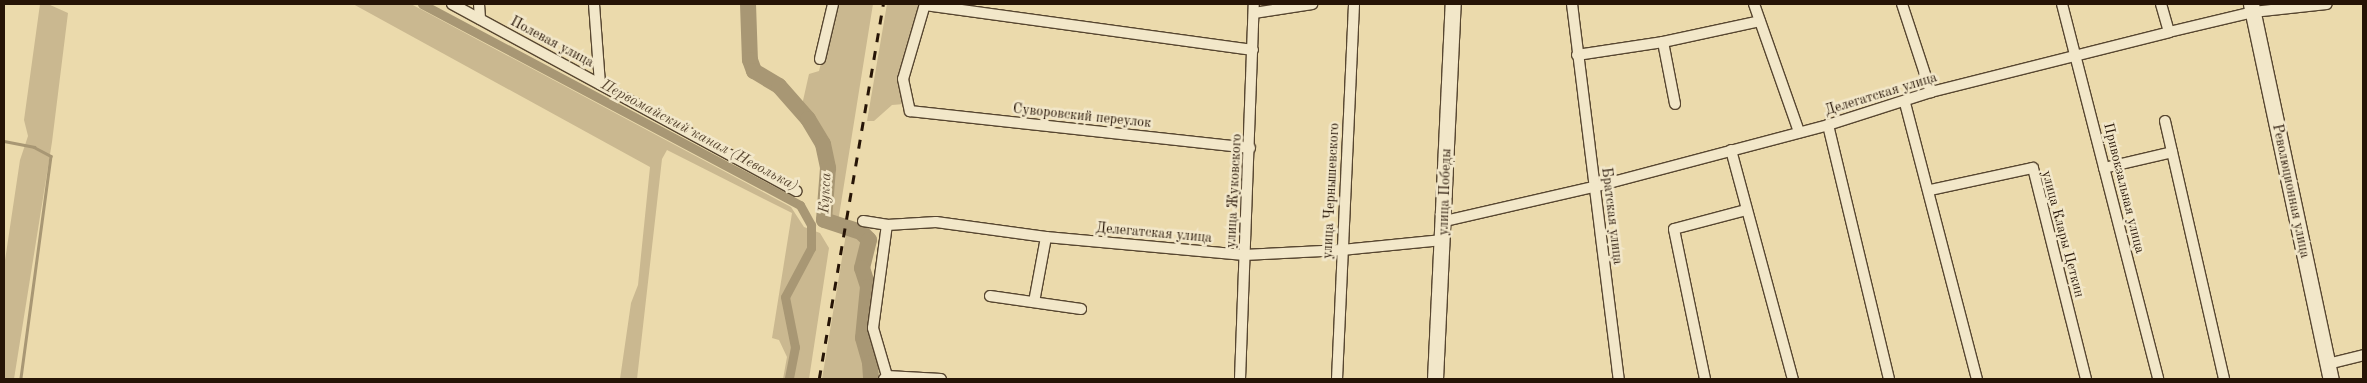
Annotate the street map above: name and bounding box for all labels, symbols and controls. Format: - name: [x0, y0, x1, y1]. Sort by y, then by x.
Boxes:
- street label: Полевая улица: [507, 13, 597, 71]
- street label: Делегатская улица: [1823, 69, 1939, 119]
- water label: Первомайский канал (Неволька): [598, 76, 800, 196]
- street label: Суворовский переулок: [1012, 100, 1152, 132]
- street label: Привокзальная улица: [2100, 121, 2148, 255]
- street label: Революционная улица: [2269, 122, 2313, 260]
- street label: улица Чернышевского: [1319, 123, 1343, 259]
- street label: улица Жуковского: [1223, 133, 1245, 249]
- street label: улица Победы: [1435, 148, 1455, 236]
- street label: Братская улица: [1598, 166, 1626, 266]
- street label: улица Клары Цеткин: [2038, 169, 2088, 299]
- water label: Кукса: [816, 172, 836, 214]
- street label: Делегатская улица: [1095, 220, 1213, 246]

